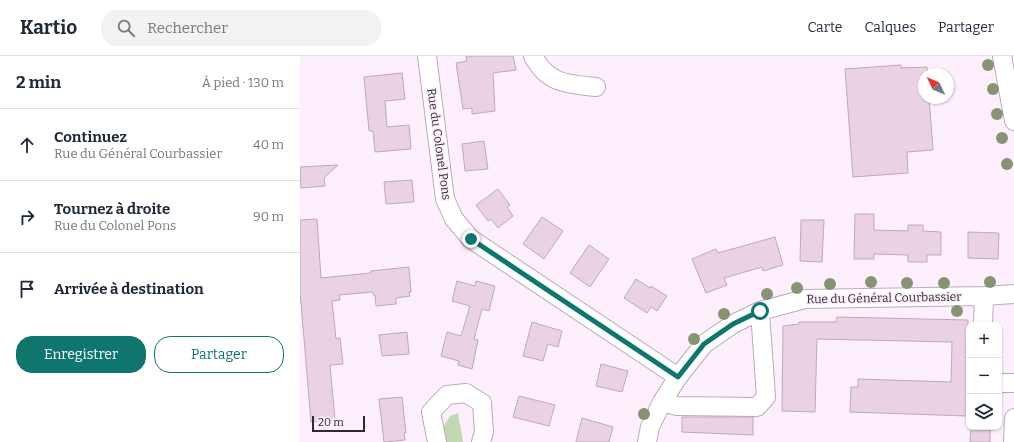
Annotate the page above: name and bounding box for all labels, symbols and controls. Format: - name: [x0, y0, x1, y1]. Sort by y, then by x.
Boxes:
- search box: [101, 10, 381, 46]
- text: Kartio: [20, 16, 77, 39]
- icon: search: [115, 17, 137, 39]
- text: Rechercher: [147, 19, 228, 37]
- text: Carte: [807, 19, 843, 36]
- text: Calques: [865, 19, 916, 36]
- text: Partager: [938, 19, 994, 36]
- north arrow: [918, 68, 954, 104]
- text: 2 min: [16, 72, 61, 93]
- text: À pied · 130 m: [202, 75, 284, 90]
- street label: Rue du Colonel Pons: [424, 87, 454, 201]
- text: Continuez: [54, 128, 127, 146]
- icon: ahead: [16, 134, 38, 156]
- text: 40 m: [253, 137, 284, 152]
- text: Rue du Général Courbassier: [54, 146, 222, 161]
- text: Tournez à droite: [54, 200, 170, 218]
- icon: right: [16, 206, 38, 228]
- text: 90 m: [253, 209, 284, 224]
- text: Rue du Colonel Pons: [54, 218, 176, 233]
- route end: [462, 230, 480, 248]
- icon: arrive: [16, 278, 38, 300]
- text: Arrivée à destination: [54, 280, 204, 298]
- street label: Rue du Général Courbassier: [806, 290, 962, 306]
- route start: [751, 302, 769, 320]
- map controls: [966, 322, 1002, 430]
- button: +: [966, 322, 1002, 358]
- button: Enregistrer: [16, 336, 146, 373]
- button: Partager: [154, 336, 284, 373]
- button: −: [966, 358, 1002, 394]
- button: layers: [966, 394, 1002, 430]
- scale bar: [312, 414, 365, 433]
- text: 20 m: [318, 416, 344, 429]

